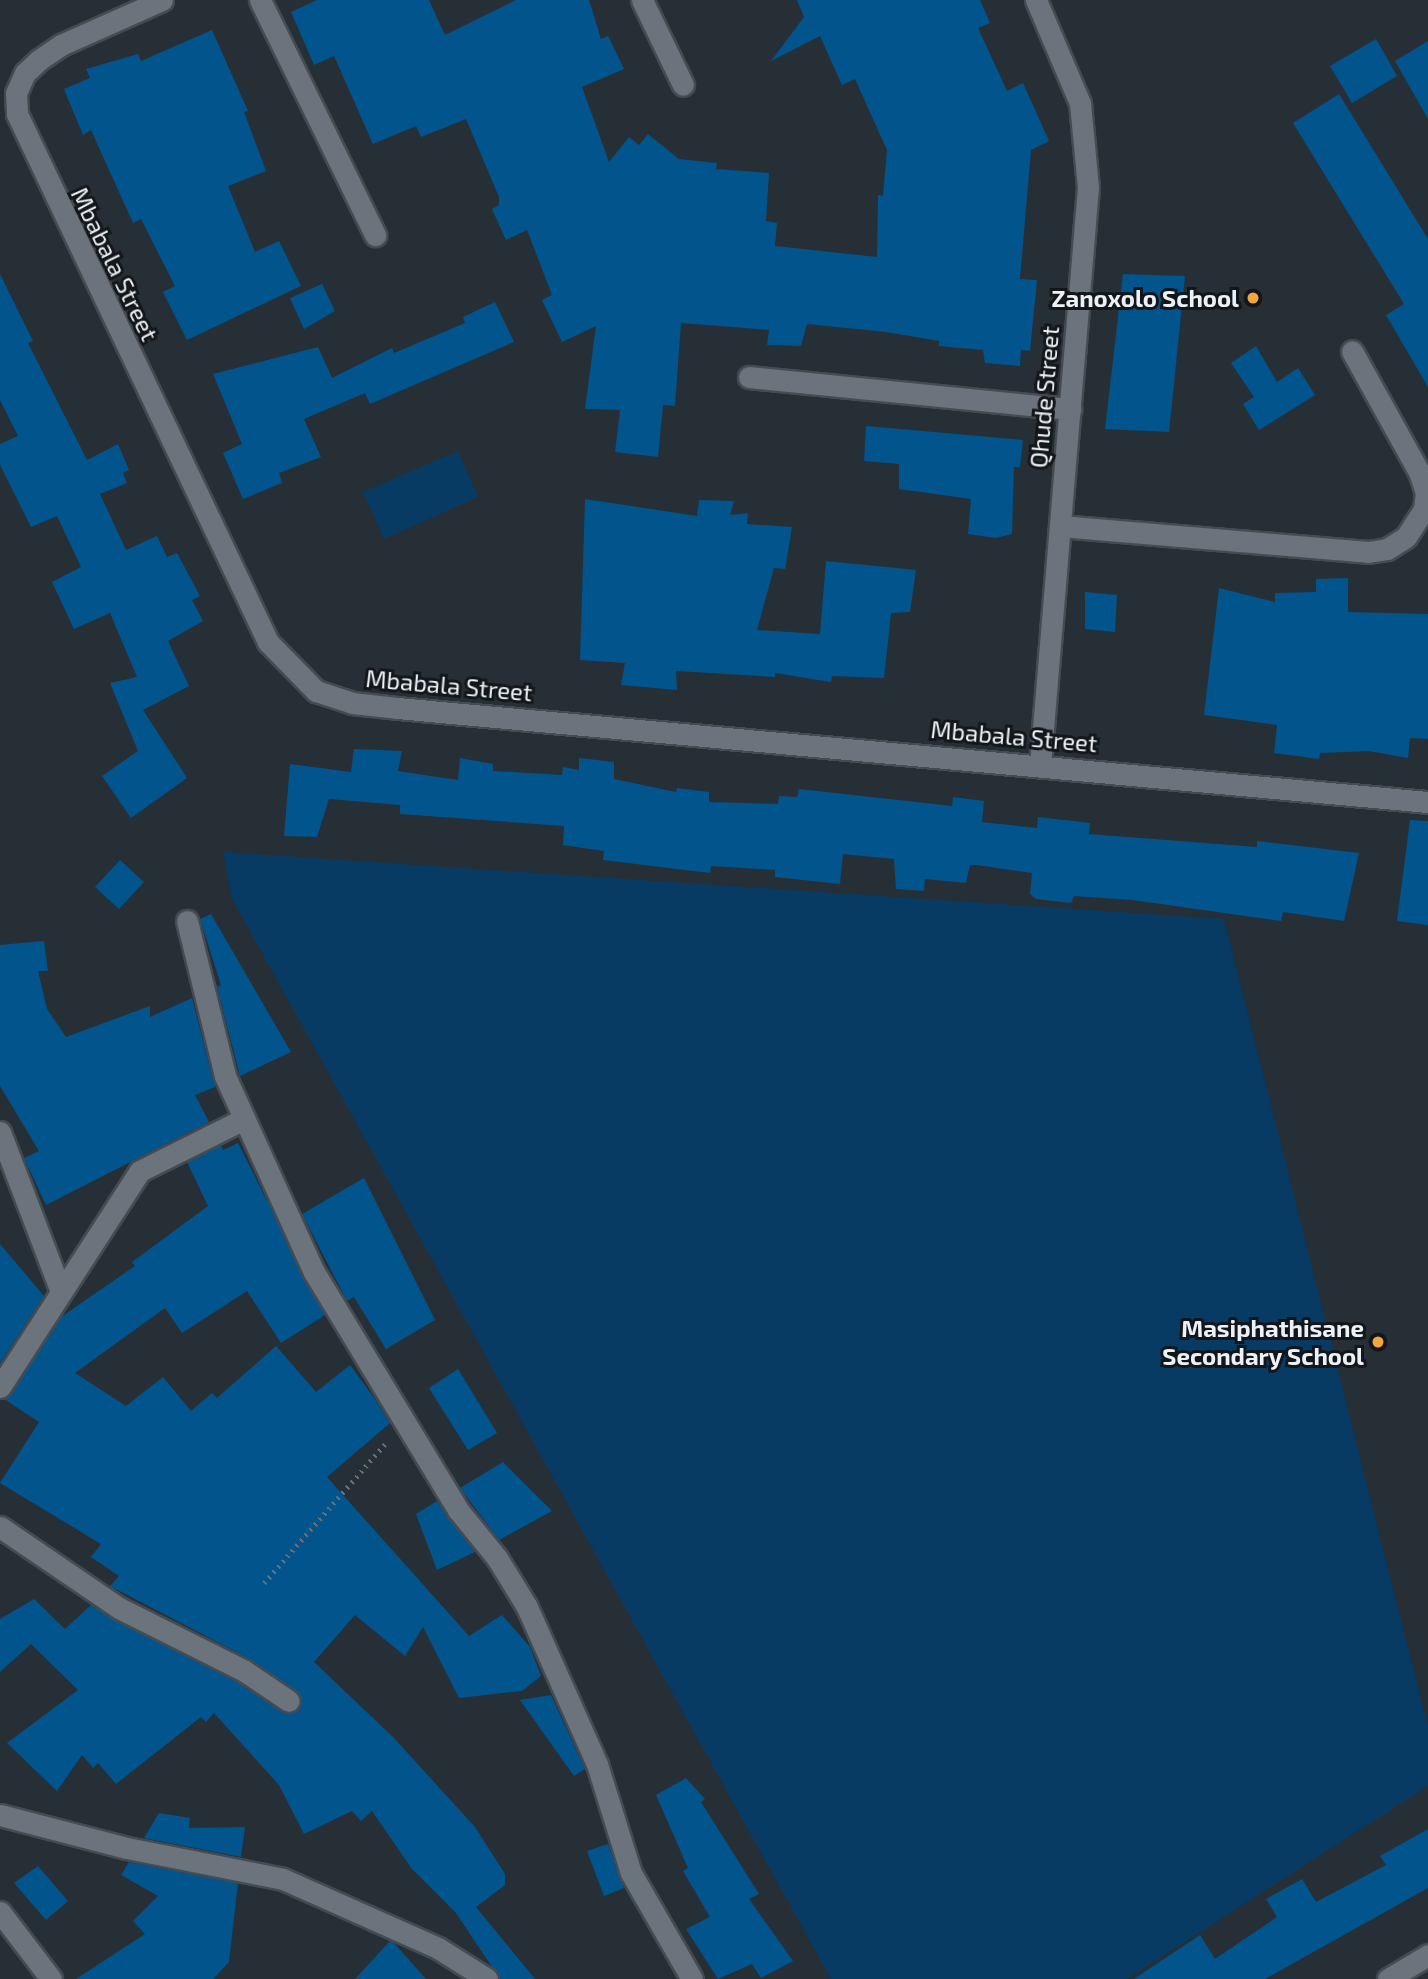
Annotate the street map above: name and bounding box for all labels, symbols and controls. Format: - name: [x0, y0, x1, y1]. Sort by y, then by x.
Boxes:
- street label: Mbabala Street: [65, 183, 165, 345]
- place label: Zanoxolo School: [1051, 284, 1239, 312]
- marker: Zanoxolo School: [1245, 290, 1261, 306]
- street label: Qhude Street: [1023, 325, 1065, 469]
- street label: Mbabala Street: [365, 663, 533, 707]
- street label: Mbabala Street: [930, 714, 1098, 758]
- place label: Masiphathisane Secondary School: [1162, 1314, 1364, 1370]
- marker: Masiphathisane Secondary School: [1370, 1334, 1386, 1350]

